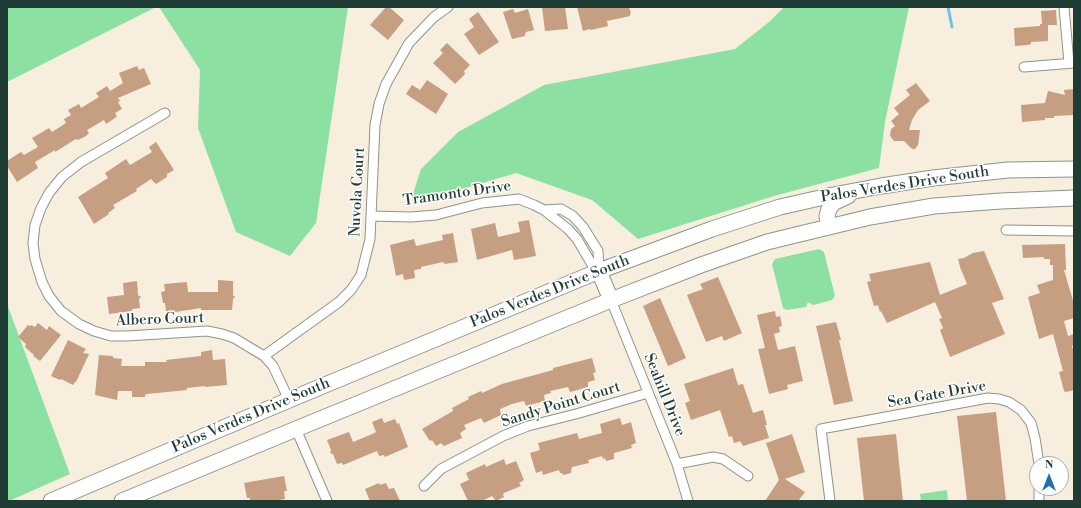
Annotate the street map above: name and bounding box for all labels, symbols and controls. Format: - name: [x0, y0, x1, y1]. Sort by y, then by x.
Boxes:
- street label: Nuvola Court: [347, 147, 369, 237]
- street label: Palos Verdes Drive South: [820, 163, 990, 207]
- street label: Tramonto Drive: [402, 177, 512, 211]
- street label: Palos Verdes Drive South: [468, 252, 632, 332]
- street label: Albero Court: [116, 309, 204, 331]
- street label: Seahill Drive: [639, 351, 689, 439]
- street label: Palos Verdes Drive South: [169, 374, 333, 458]
- street label: Sea Gate Drive: [886, 377, 988, 413]
- street label: Sandy Point Court: [499, 378, 623, 432]
- north arrow: [1029, 456, 1069, 496]
- text: N: [1045, 458, 1053, 472]

